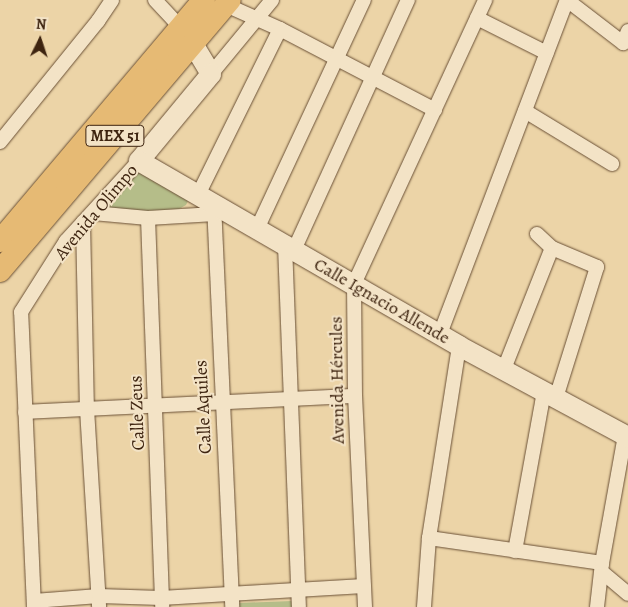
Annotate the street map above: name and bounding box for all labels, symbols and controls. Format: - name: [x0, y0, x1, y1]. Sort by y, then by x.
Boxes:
- north arrow: [15, 15, 65, 65]
- text: N: [35, 15, 47, 34]
- road number: MEX 51: [85, 122, 145, 150]
- street label: Avenida Olimpo: [50, 160, 142, 264]
- street label: Calle Ignacio Allende: [310, 253, 454, 349]
- street label: Avenida Hércules: [325, 316, 349, 444]
- street label: Calle Aquiles: [190, 359, 216, 455]
- street label: Calle Zeus: [125, 375, 149, 451]

